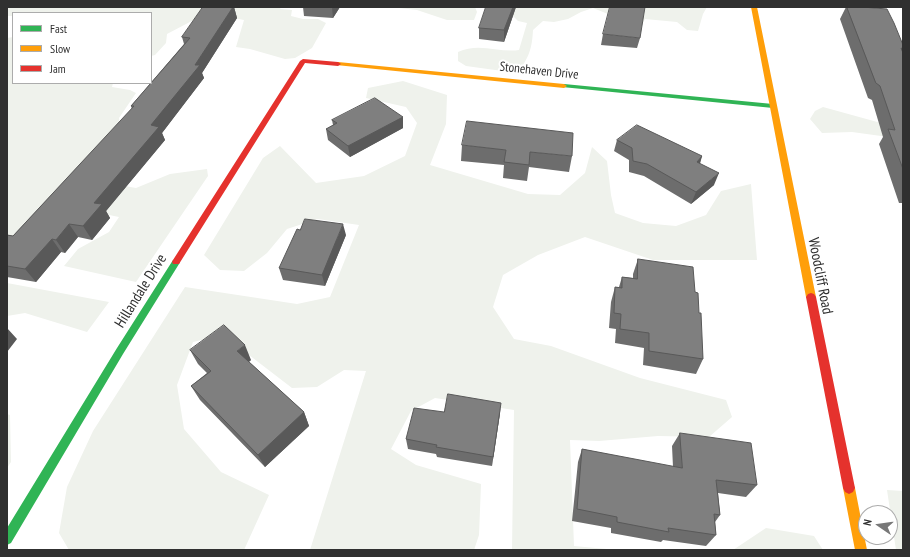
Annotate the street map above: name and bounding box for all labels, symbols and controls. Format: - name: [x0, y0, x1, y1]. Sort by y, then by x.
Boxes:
- legend: [12, 12, 152, 84]
- text: Fast: [50, 21, 67, 36]
- text: Slow: [50, 41, 70, 56]
- street label: Stonehaven Drive: [499, 59, 579, 83]
- text: Jam: [50, 61, 66, 76]
- street label: Woodcliff Road: [804, 236, 836, 316]
- street label: Hillandale Drive: [111, 251, 171, 331]
- north arrow: [858, 505, 898, 545]
- text: N: [860, 518, 875, 527]

